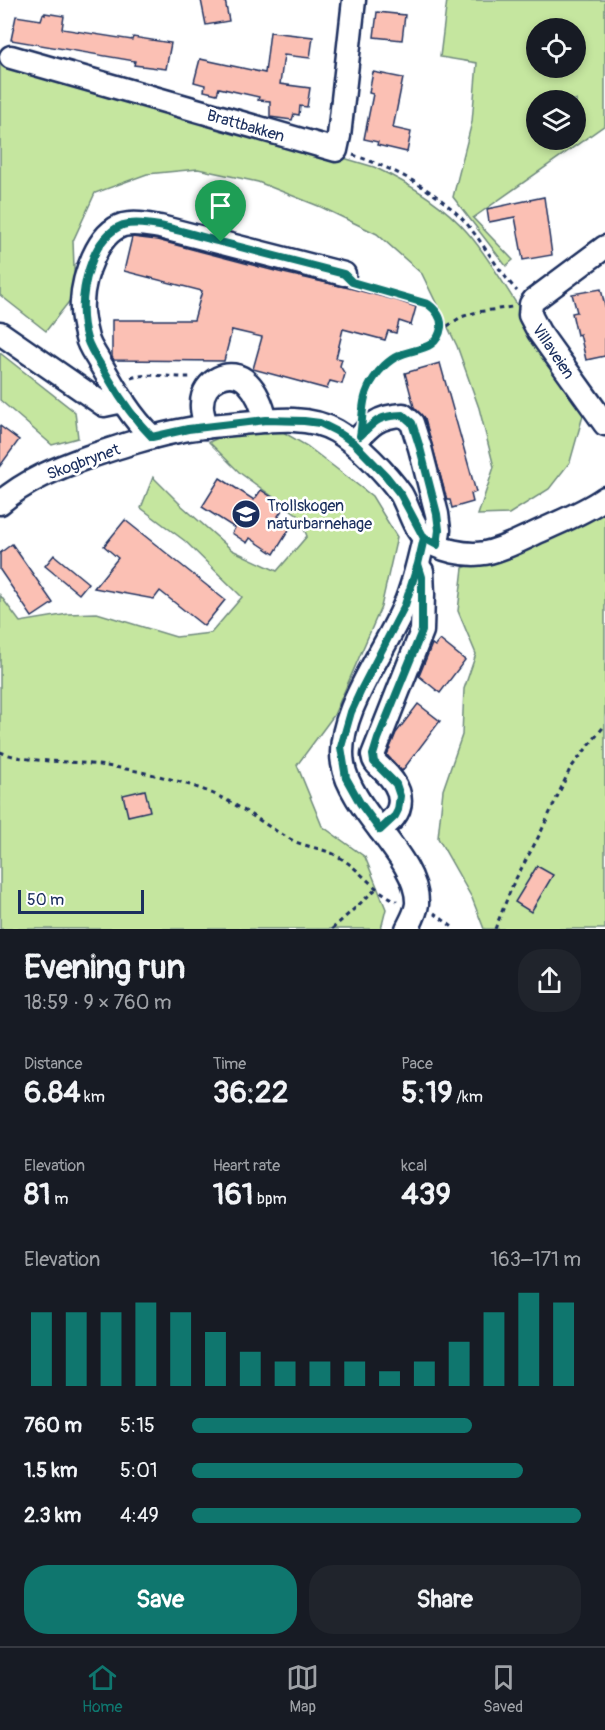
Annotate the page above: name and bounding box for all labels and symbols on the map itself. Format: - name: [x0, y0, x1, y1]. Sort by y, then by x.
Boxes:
- street label: Brattbakken: [205, 105, 287, 147]
- pin: [195, 180, 246, 242]
- street label: Villaveien: [528, 320, 579, 383]
- street label: Skogbrynet: [44, 439, 123, 484]
- place label: Trollskogen naturbarnehage: [267, 496, 372, 534]
- school or university icon: Trollskogen naturbarnehage: [230, 498, 262, 530]
- scale bar: [18, 887, 144, 914]

